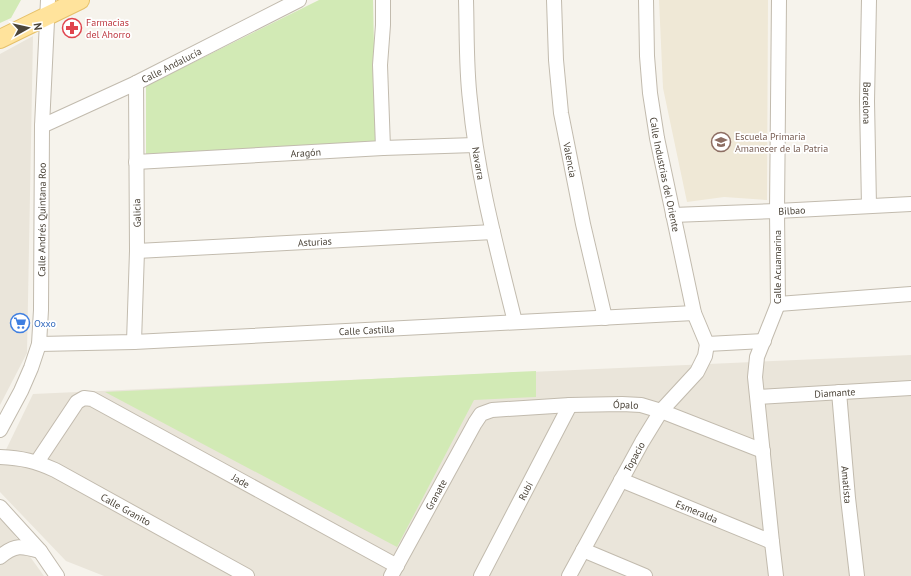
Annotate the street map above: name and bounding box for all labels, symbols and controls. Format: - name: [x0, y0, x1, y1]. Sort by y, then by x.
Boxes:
- north arrow: [8, 8, 48, 48]
- place label: Farmacias del Ahorro: [86, 16, 131, 41]
- pharmacy icon: Farmacias del Ahorro: [61, 17, 83, 39]
- text: N: [30, 22, 45, 31]
- street label: Calle Andalucía: [139, 44, 204, 86]
- street label: Barcelona: [860, 82, 874, 124]
- street label: Calle Industrias del Oriente: [647, 116, 683, 233]
- place label: Escuela Primaria Amanecer de la Patria: [735, 130, 828, 155]
- school or university icon: Escuela Primaria Amanecer de la Patria: [710, 131, 732, 153]
- street label: Valencia: [560, 140, 580, 179]
- street label: Aragón: [290, 145, 321, 160]
- street label: Navarra: [469, 146, 488, 181]
- street label: Calle Andrés Quintana Roo: [35, 163, 48, 277]
- street label: Galicia: [130, 198, 144, 228]
- street label: Bilbao: [778, 203, 806, 217]
- street label: Calle Acuamarina: [771, 230, 784, 304]
- street label: Asturias: [297, 234, 332, 249]
- supermarket icon: Oxxo: [9, 312, 31, 334]
- place label: Oxxo: [34, 317, 56, 330]
- street label: Calle Castilla: [338, 322, 395, 338]
- street label: Diamante: [814, 385, 856, 400]
- street label: Ópalo: [613, 397, 639, 411]
- street label: Topacio: [621, 439, 648, 474]
- street label: Amatista: [839, 465, 855, 504]
- street label: Jade: [229, 470, 252, 491]
- street label: Granate: [422, 477, 449, 512]
- street label: Rubí: [515, 479, 536, 502]
- street label: Calle Granito: [99, 490, 153, 528]
- street label: Esmeralda: [674, 497, 720, 526]

